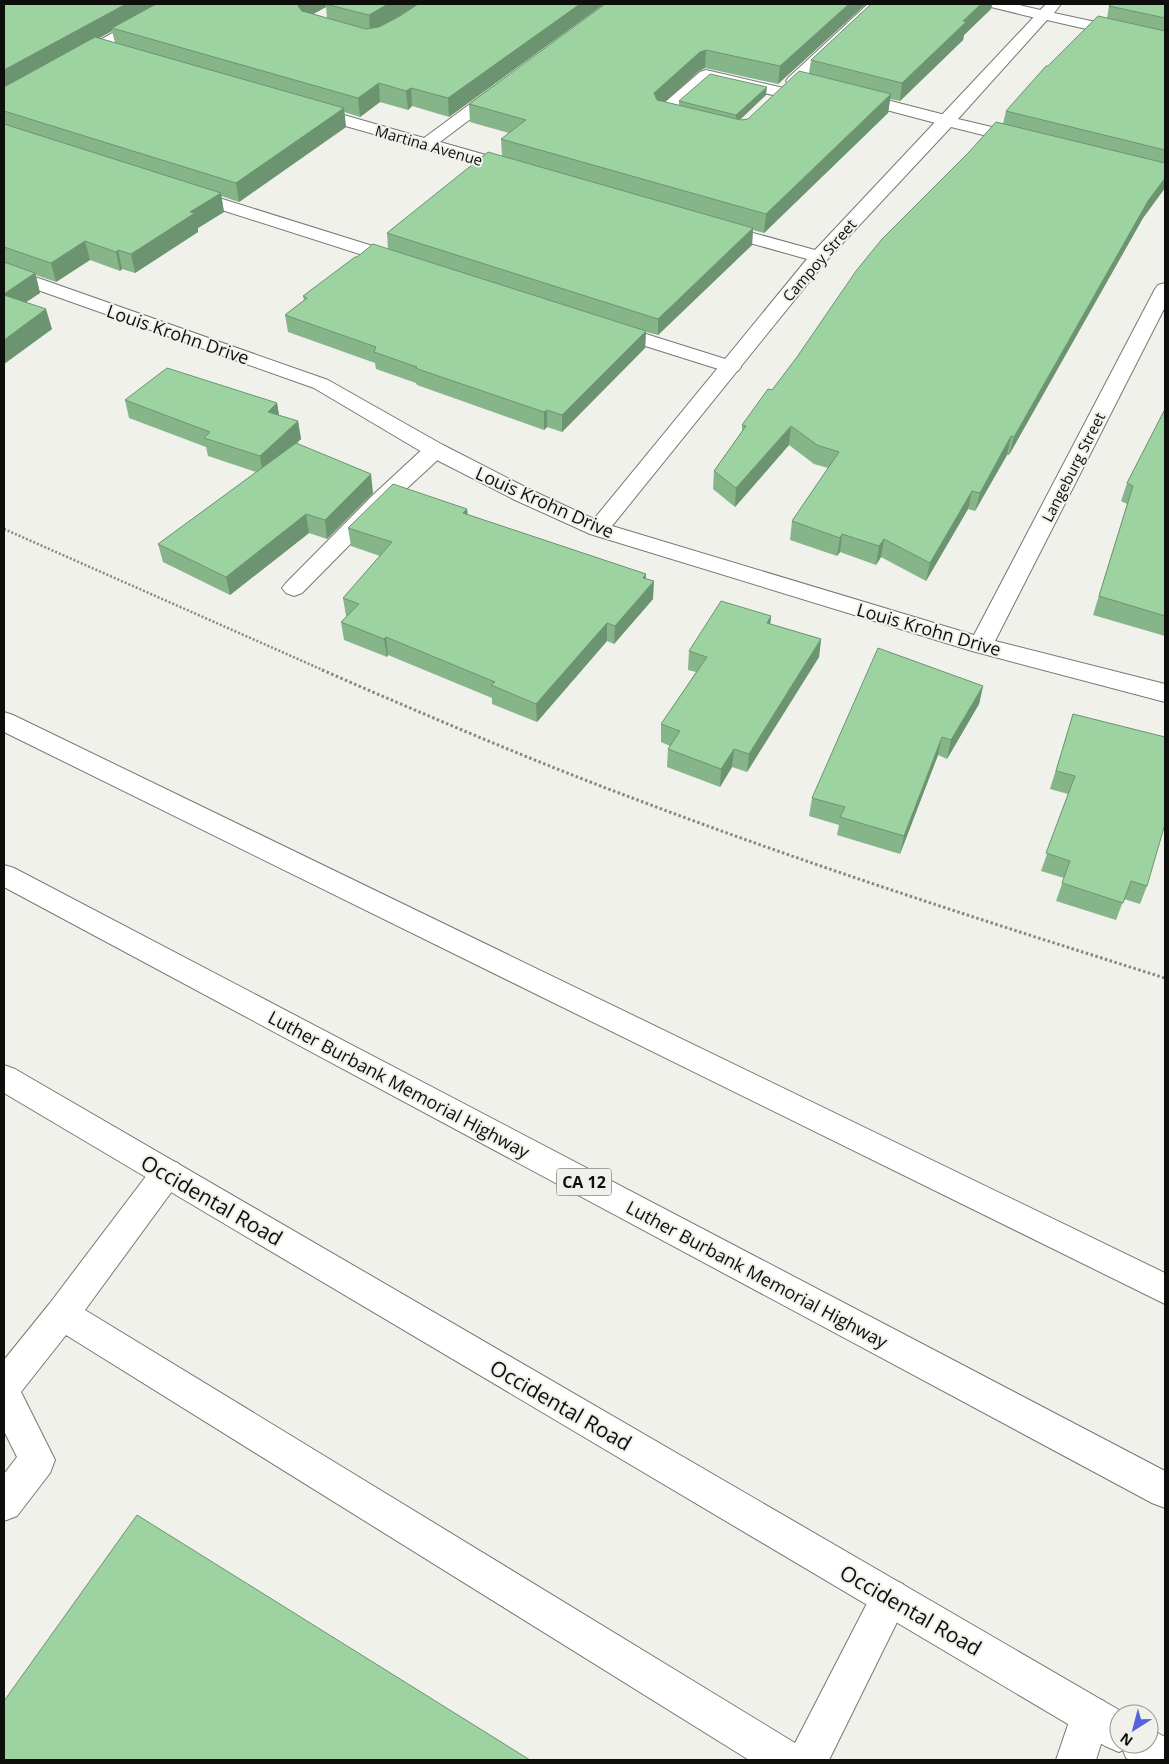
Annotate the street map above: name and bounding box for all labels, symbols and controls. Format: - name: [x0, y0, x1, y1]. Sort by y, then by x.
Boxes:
- street label: Martina Avenue: [373, 120, 485, 170]
- street label: Campoy Street: [778, 215, 860, 305]
- street label: Louis Krohn Drive: [104, 298, 252, 370]
- street label: Langeburg Street: [1037, 409, 1109, 525]
- street label: Louis Krohn Drive: [472, 461, 618, 543]
- street label: Louis Krohn Drive: [854, 597, 1004, 661]
- street label: Luther Burbank Memorial Highway: [264, 1005, 535, 1164]
- street label: Occidental Road: [136, 1148, 288, 1252]
- road number: CA 12: [556, 1168, 612, 1196]
- street label: Luther Burbank Memorial Highway: [622, 1195, 893, 1354]
- street label: Occidental Road: [485, 1353, 637, 1457]
- street label: Occidental Road: [835, 1558, 987, 1662]
- north arrow: [1109, 1704, 1159, 1754]
- text: N: [1116, 1729, 1136, 1751]

